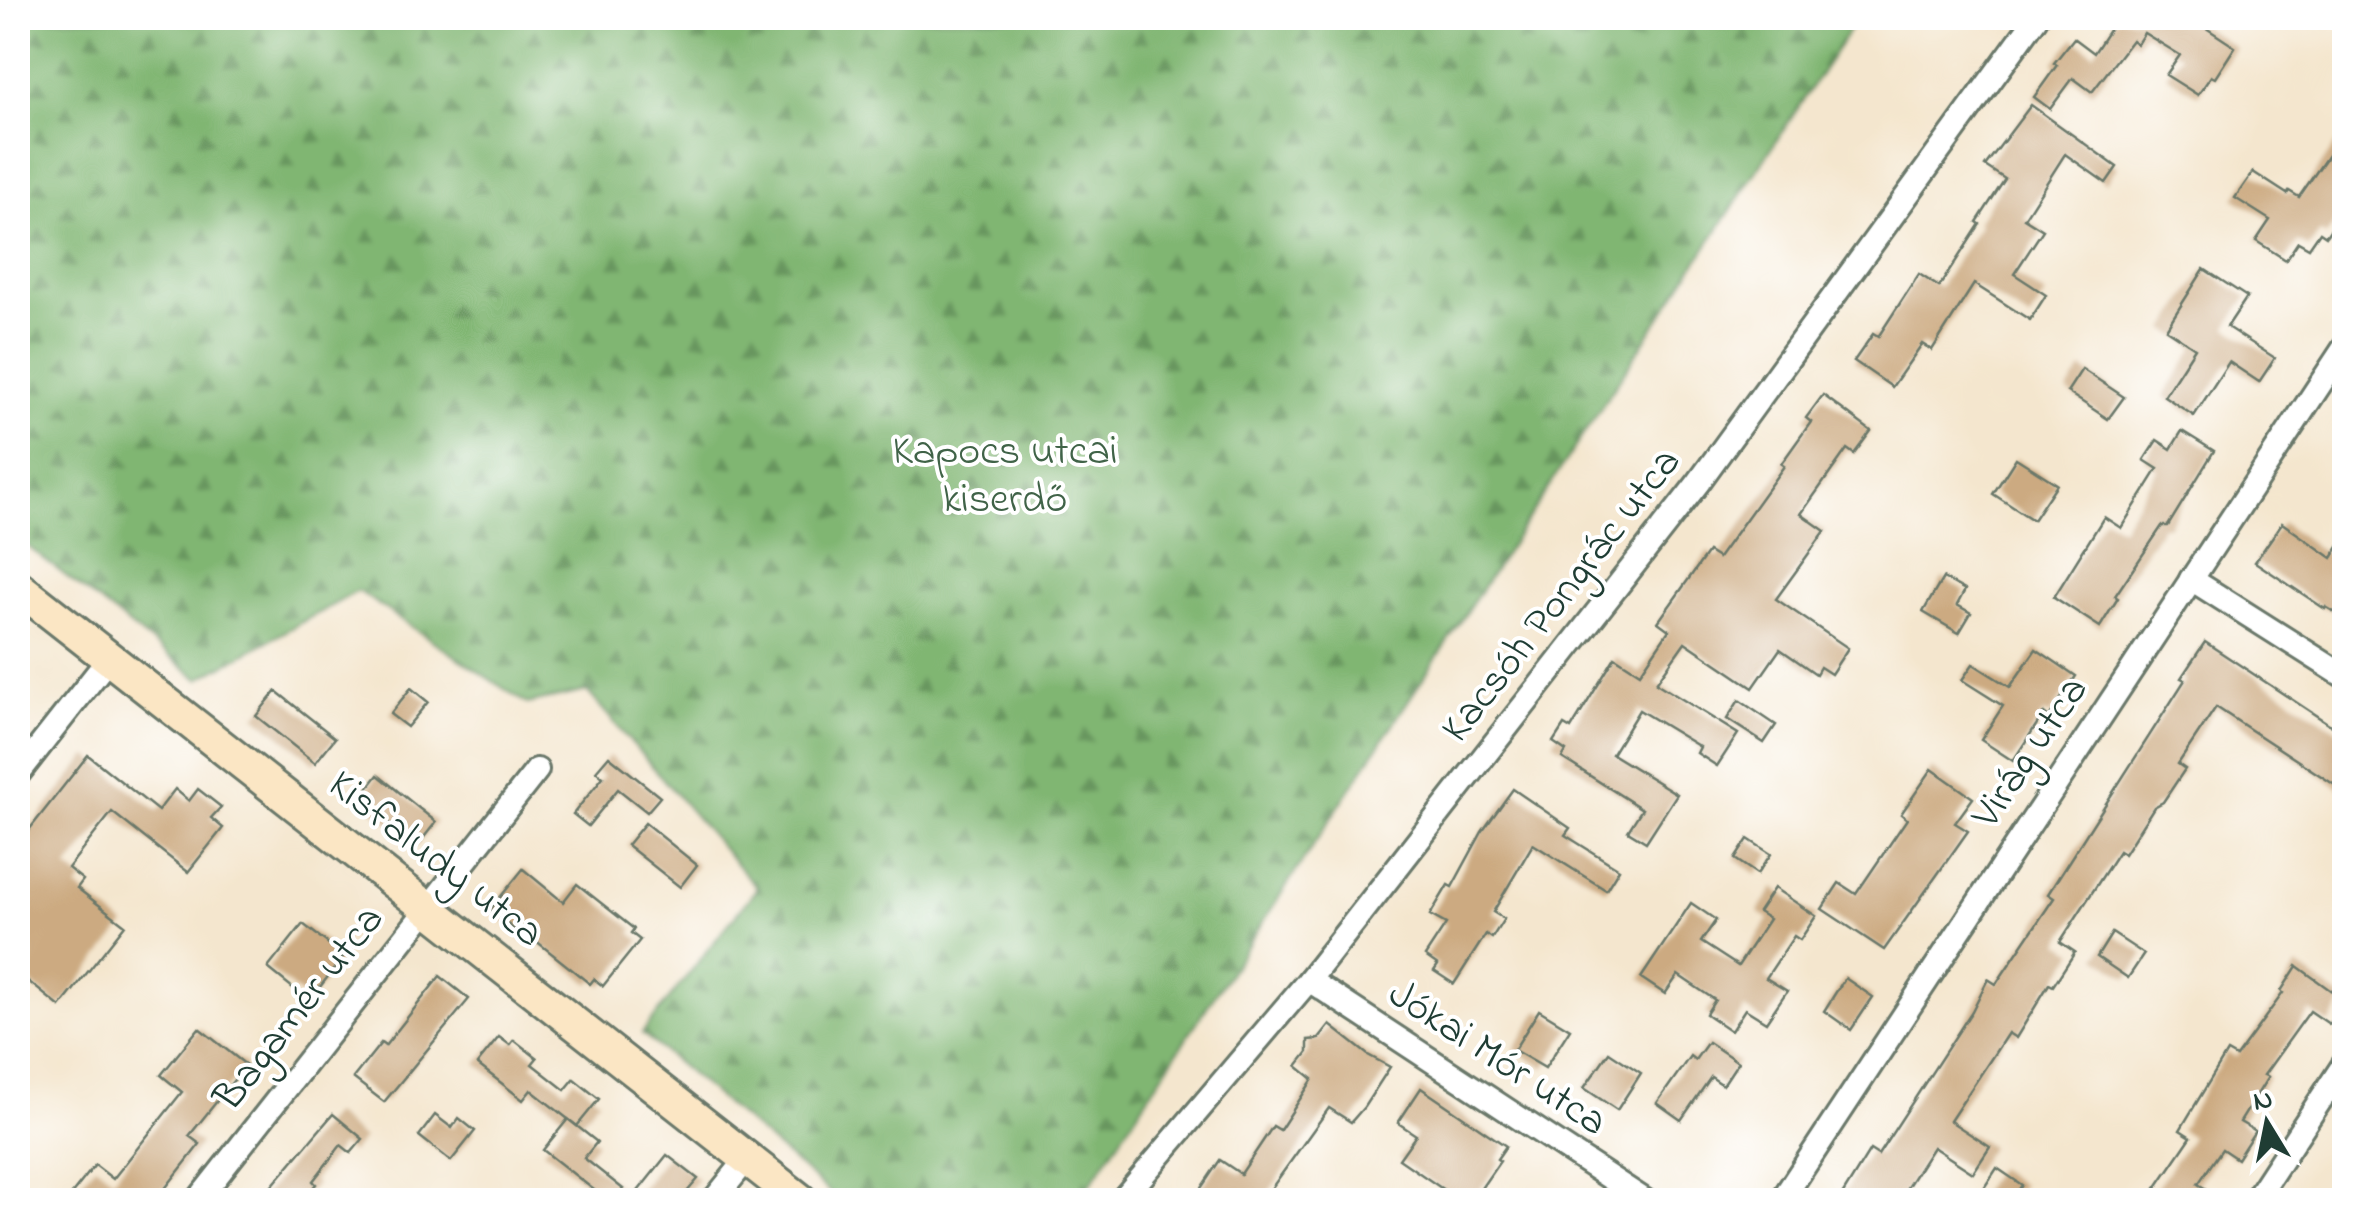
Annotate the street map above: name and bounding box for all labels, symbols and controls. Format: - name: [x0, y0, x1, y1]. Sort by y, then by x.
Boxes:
- park label: Kapocs utcai kiserdő: [892, 422, 1118, 531]
- street label: Kacsóh Pongrác utca: [1427, 435, 1697, 757]
- street label: Virág utca: [1957, 664, 2104, 842]
- street label: Kisfaludy utca: [314, 756, 556, 964]
- street label: Bagamér utca: [199, 893, 400, 1126]
- street label: Jókai Mór utca: [1375, 965, 1619, 1153]
- north arrow: [2217, 1073, 2317, 1173]
- text: N: [2250, 1080, 2276, 1124]

